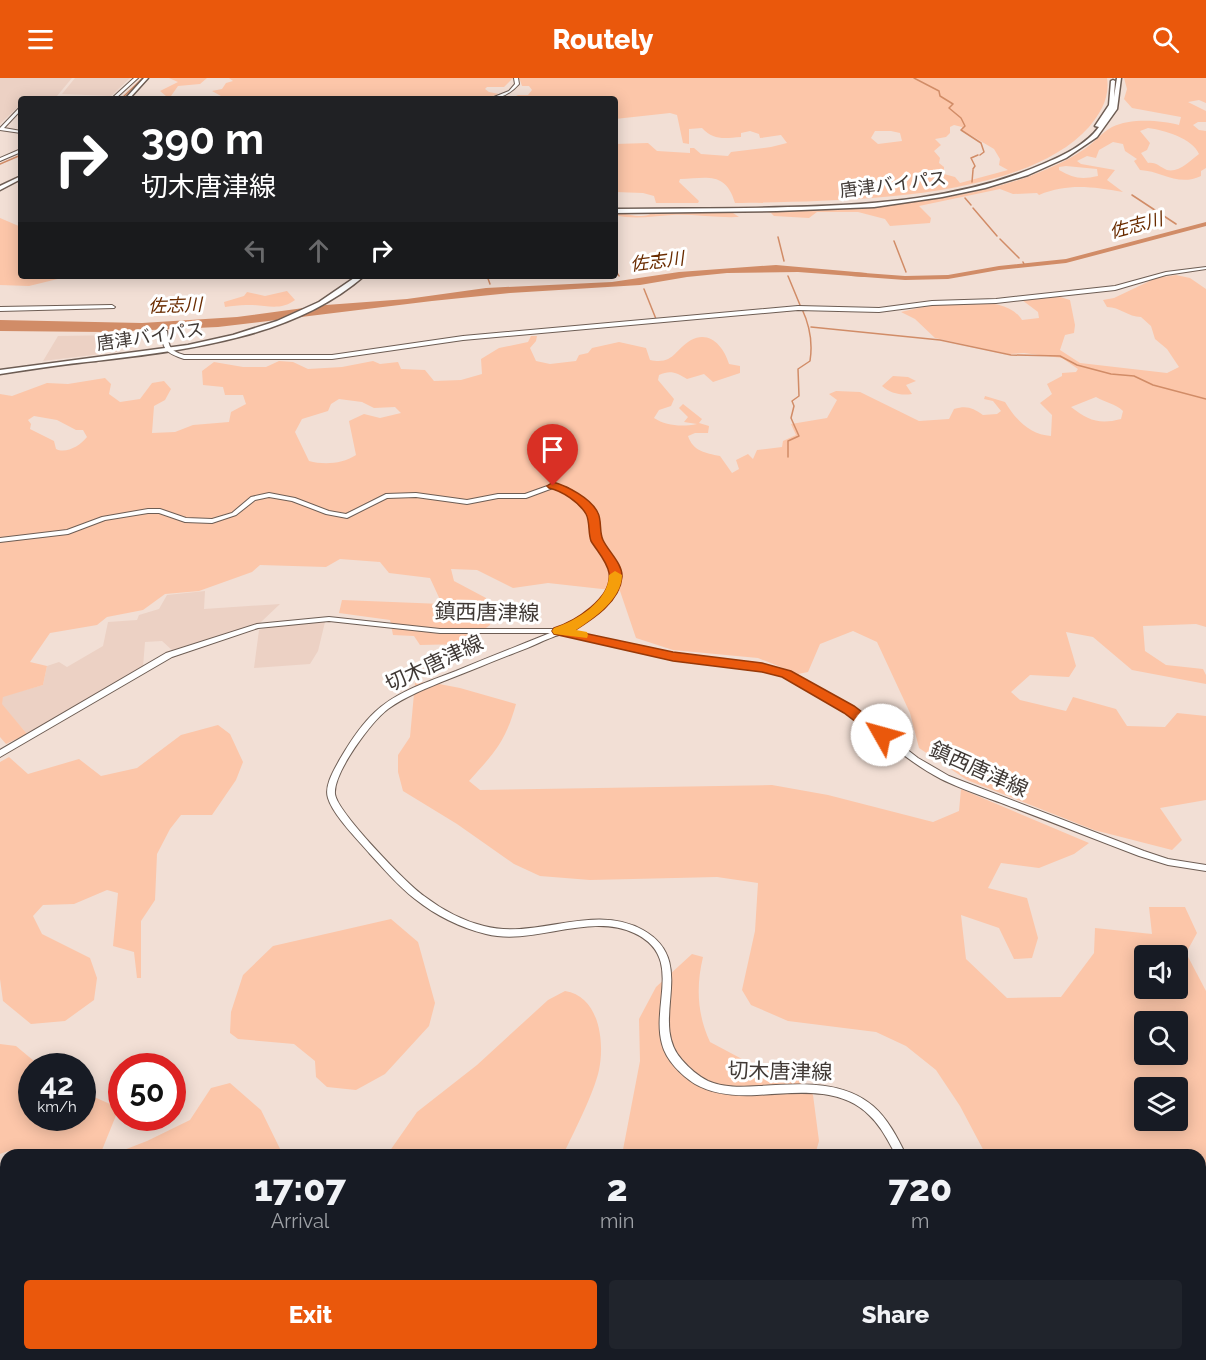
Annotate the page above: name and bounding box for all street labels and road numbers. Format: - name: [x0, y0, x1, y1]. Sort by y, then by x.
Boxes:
- street label: 唐津バイパス: [838, 167, 948, 201]
- street label: 唐津バイパス: [95, 318, 205, 354]
- street label: 鎮西唐津線: [434, 599, 540, 625]
- street label: 切木唐津線: [381, 629, 487, 697]
- street label: 鎮西唐津線: [926, 736, 1032, 802]
- street label: 切木唐津線: [727, 1058, 833, 1084]

